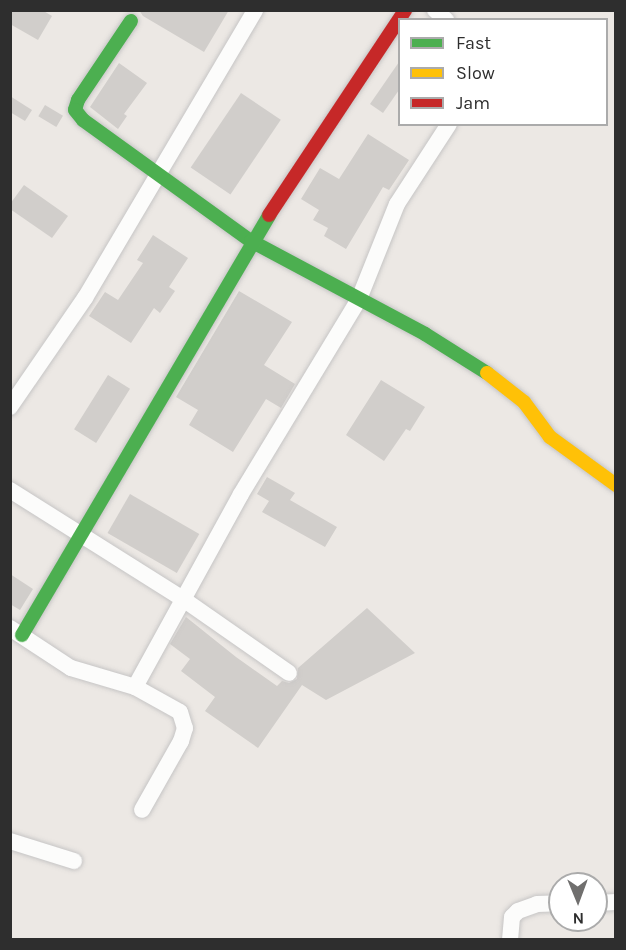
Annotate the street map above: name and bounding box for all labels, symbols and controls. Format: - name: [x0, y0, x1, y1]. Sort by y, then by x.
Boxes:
- legend: [398, 18, 608, 126]
- text: Fast: [456, 32, 491, 54]
- text: Slow: [456, 62, 495, 84]
- text: Jam: [456, 92, 490, 114]
- north arrow: [548, 872, 608, 932]
- text: N: [572, 909, 584, 928]

